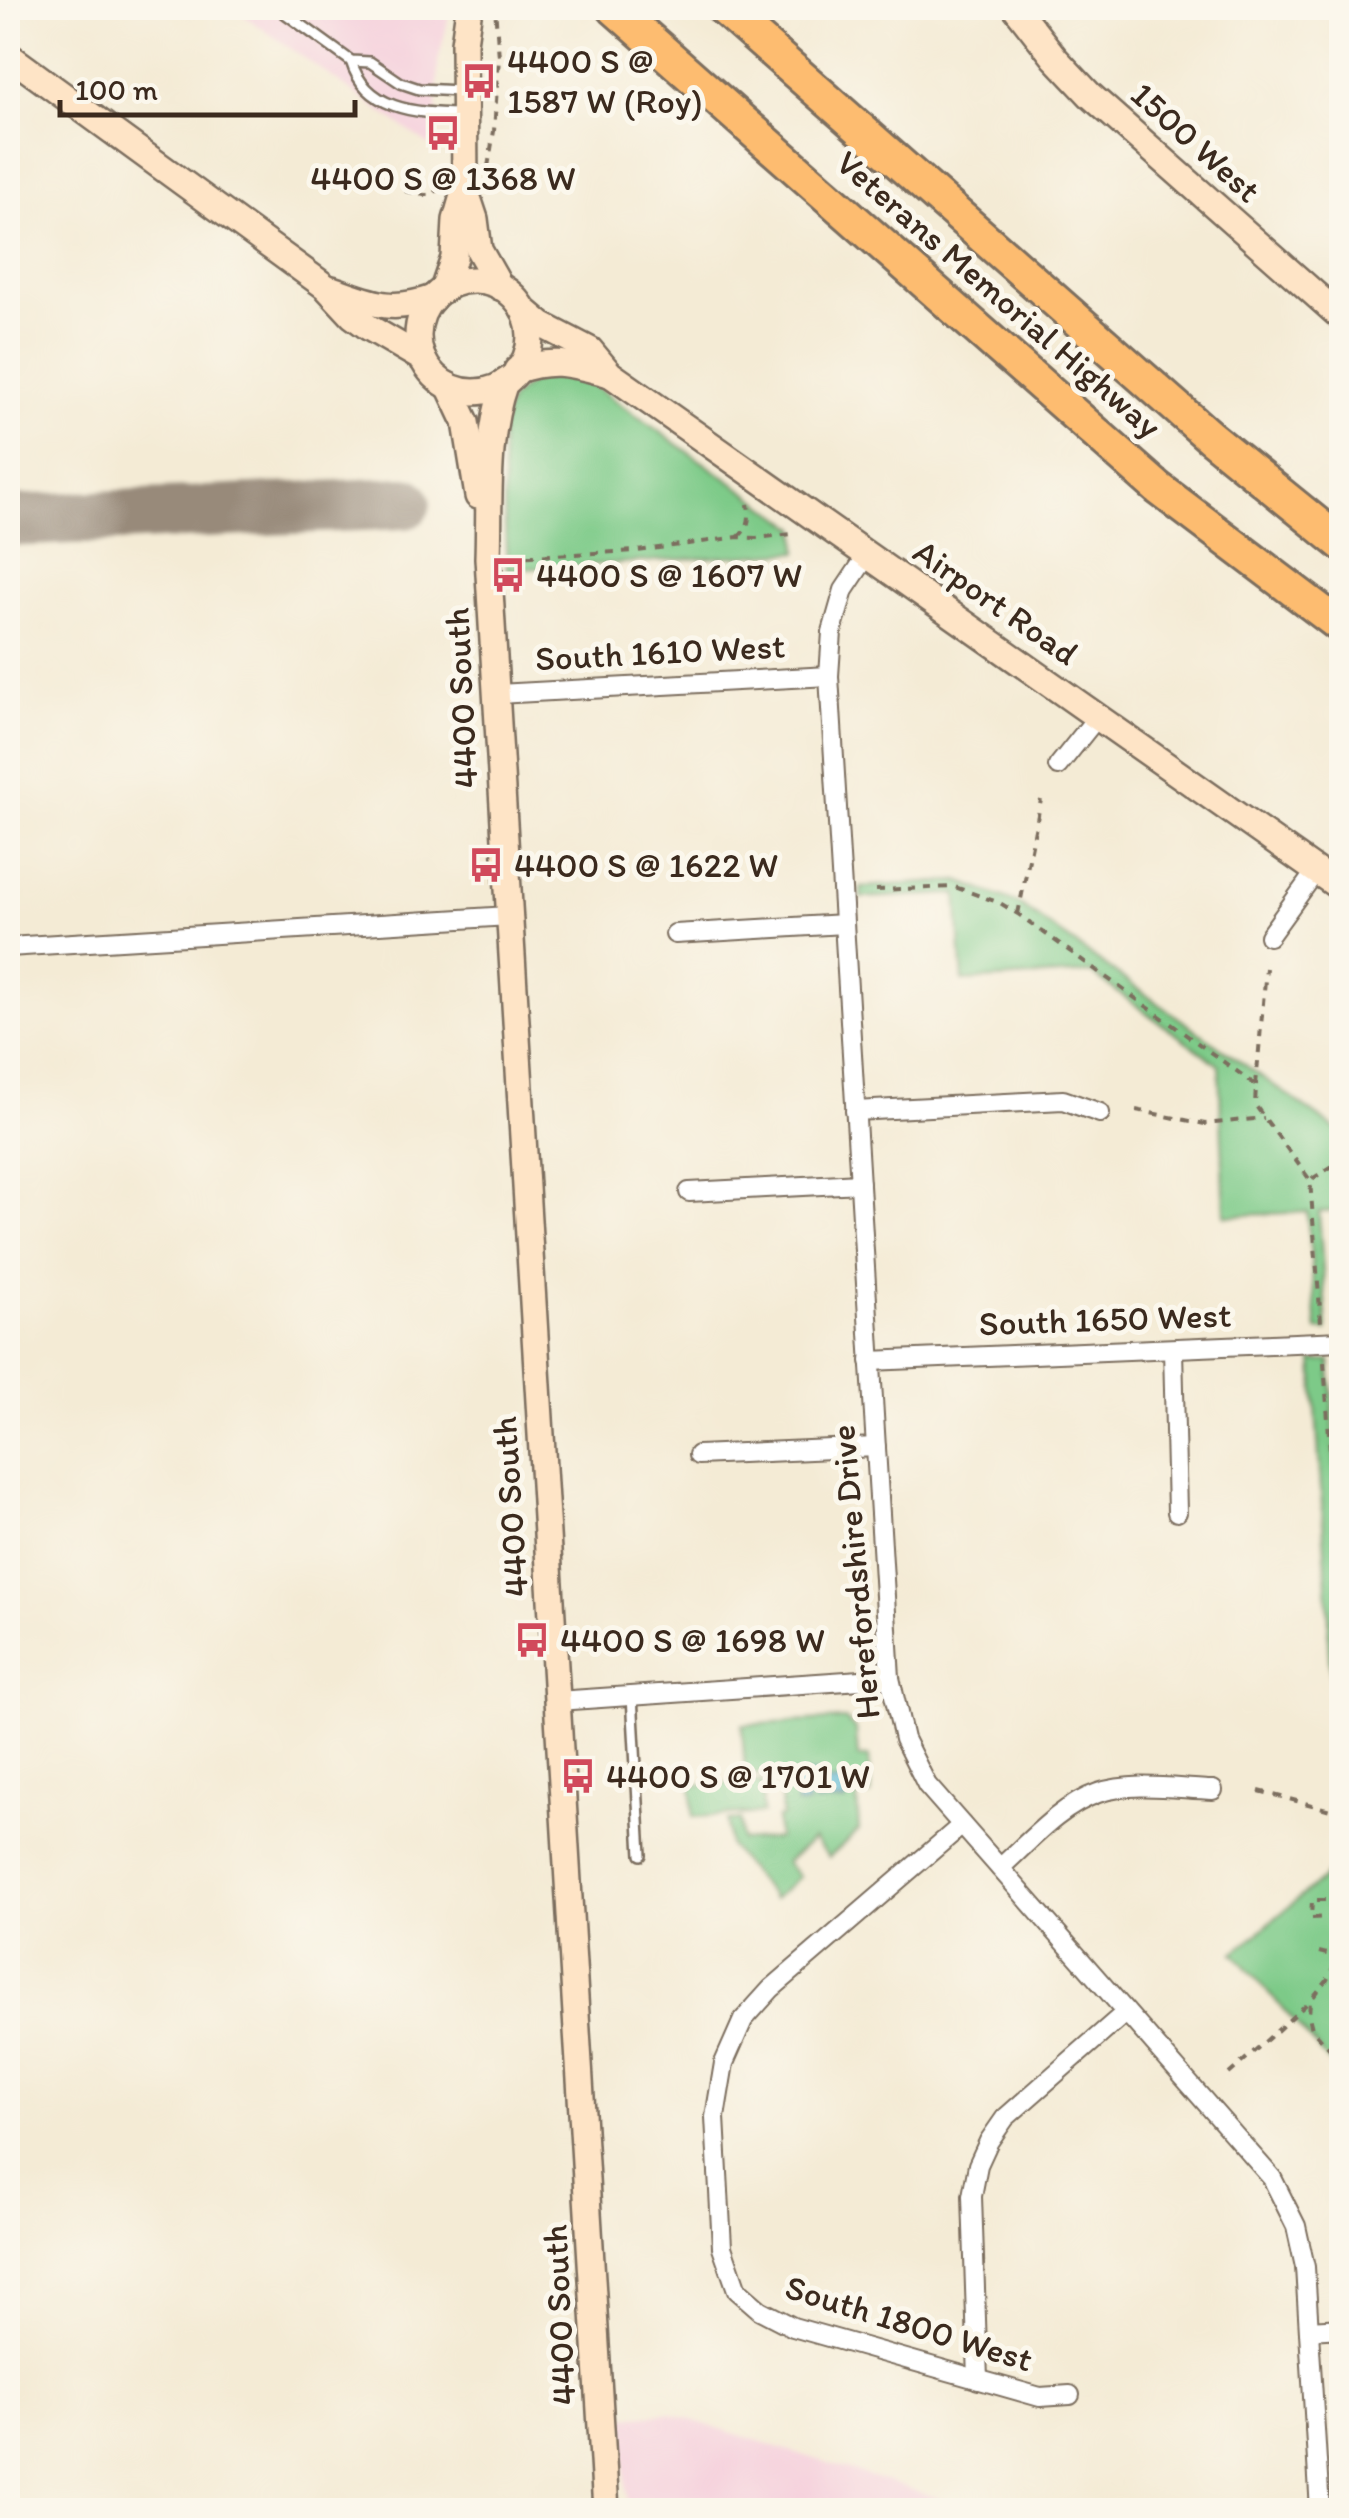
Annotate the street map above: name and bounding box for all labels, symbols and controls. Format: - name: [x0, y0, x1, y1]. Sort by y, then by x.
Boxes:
- place label: 4400 S @ 1587 W (Roy): [507, 40, 703, 122]
- scale bar: [60, 55, 355, 117]
- bus stop icon: 4400 S @ 1587 W (Roy): [460, 62, 498, 100]
- text: 100 m: [75, 71, 158, 108]
- street label: 1500 West: [1123, 73, 1269, 211]
- bus stop icon: 4400 S @ 1368 W: [424, 114, 462, 152]
- street label: Veterans Memorial Highway: [828, 141, 1170, 447]
- place label: 4400 S @ 1368 W: [310, 157, 576, 199]
- street label: Airport Road: [906, 530, 1087, 674]
- place label: 4400 S @ 1607 W: [536, 554, 802, 596]
- bus stop icon: 4400 S @ 1607 W: [489, 556, 527, 594]
- street label: 4400 South: [435, 607, 487, 789]
- street label: South 1610 West: [534, 624, 786, 680]
- place label: 4400 S @ 1622 W: [514, 844, 778, 886]
- bus stop icon: 4400 S @ 1622 W: [467, 846, 505, 884]
- street label: South 1650 West: [978, 1294, 1232, 1344]
- street label: 4400 South: [483, 1415, 537, 1599]
- street label: Herefordshire Drive: [821, 1423, 889, 1721]
- place label: 4400 S @ 1698 W: [560, 1619, 825, 1661]
- bus stop icon: 4400 S @ 1698 W: [513, 1621, 551, 1659]
- place label: 4400 S @ 1701 W: [606, 1755, 870, 1797]
- bus stop icon: 4400 S @ 1701 W: [559, 1757, 597, 1795]
- street label: 4400 South: [533, 2224, 585, 2406]
- street label: South 1800 West: [780, 2265, 1038, 2381]

